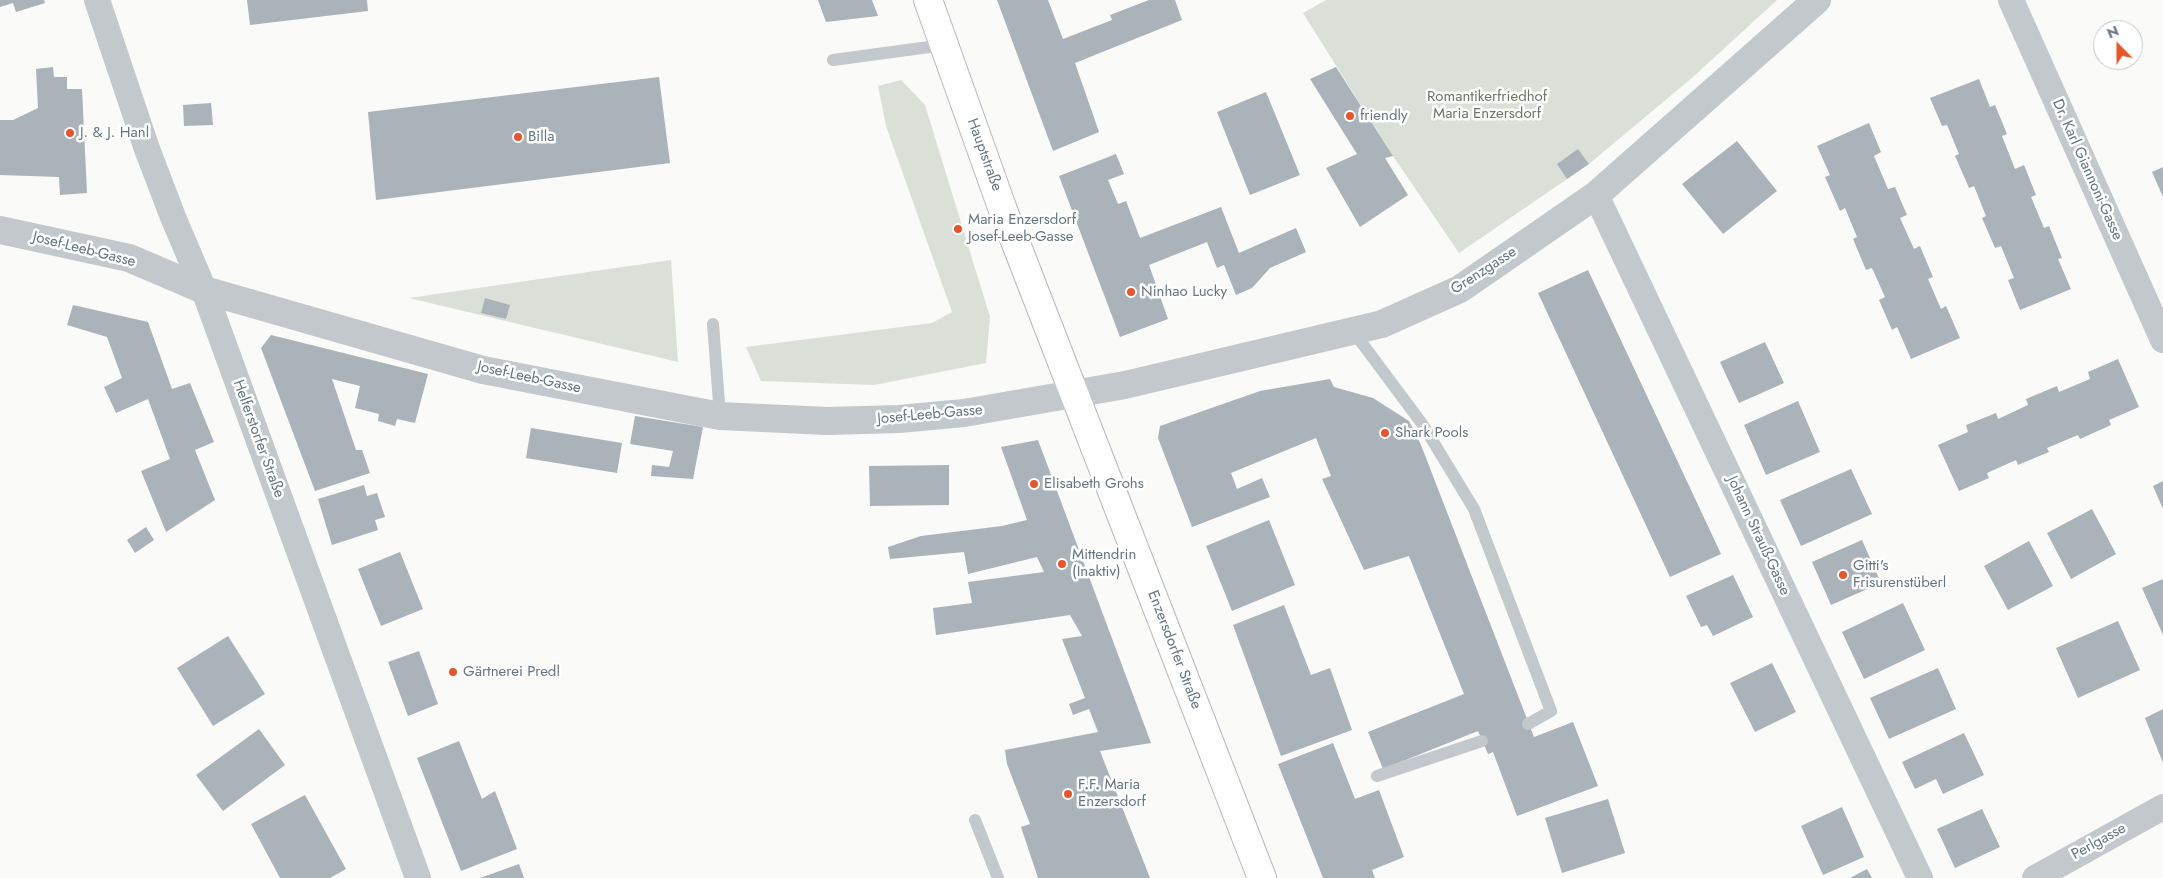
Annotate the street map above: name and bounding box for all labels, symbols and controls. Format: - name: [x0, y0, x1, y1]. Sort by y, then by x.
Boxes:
- north arrow: [2093, 20, 2143, 70]
- text: N: [2104, 21, 2122, 43]
- park label: Romantikerfriedhof Maria Enzersdorf: [1427, 88, 1547, 123]
- street label: Dr. Karl Giannoni-Gasse: [2048, 97, 2126, 243]
- place label: friendly: [1360, 107, 1408, 125]
- marker: friendly: [1344, 110, 1356, 122]
- street label: Hauptstraße: [963, 116, 1005, 194]
- place label: J. & J. Hanl: [80, 124, 149, 142]
- marker: J. & J. Hanl: [64, 127, 76, 139]
- place label: Billa: [528, 128, 554, 146]
- marker: Billa: [512, 131, 524, 143]
- place label: Maria Enzersdorf Josef-Leeb-Gasse: [968, 211, 1076, 246]
- marker: Maria Enzersdorf Josef-Leeb-Gasse: [952, 223, 964, 235]
- street label: Josef-Leeb-Gasse: [31, 228, 137, 272]
- street label: Grenzgasse: [1448, 243, 1520, 299]
- place label: Ninhao Lucky: [1141, 283, 1227, 301]
- marker: Ninhao Lucky: [1125, 286, 1137, 298]
- street label: Josef-Leeb-Gasse: [476, 358, 582, 398]
- street label: Helferstorfer Straße: [228, 378, 288, 500]
- street label: Josef-Leeb-Gasse: [877, 401, 983, 429]
- place label: Shark Pools: [1395, 424, 1468, 442]
- marker: Shark Pools: [1379, 427, 1391, 439]
- street label: Johann Strauß-Gasse: [1722, 474, 1794, 598]
- place label: Elisabeth Grohs: [1044, 475, 1144, 493]
- marker: Elisabeth Grohs: [1028, 478, 1040, 490]
- place label: Mittendrin (Inaktiv): [1072, 546, 1136, 581]
- place label: Gitti's Frisurenstüberl: [1853, 557, 1946, 592]
- marker: Mittendrin (Inaktiv): [1056, 558, 1068, 570]
- marker: Gitti's Frisurenstüberl: [1837, 569, 1849, 581]
- street label: Enzersdorfer Straße: [1143, 588, 1205, 712]
- place label: Gärtnerei Predl: [463, 663, 560, 681]
- marker: Gärtnerei Predl: [447, 666, 459, 678]
- place label: F.F. Maria Enzersdorf: [1078, 776, 1146, 811]
- marker: F.F. Maria Enzersdorf: [1062, 788, 1074, 800]
- street label: Perlgasse: [2069, 820, 2129, 864]

